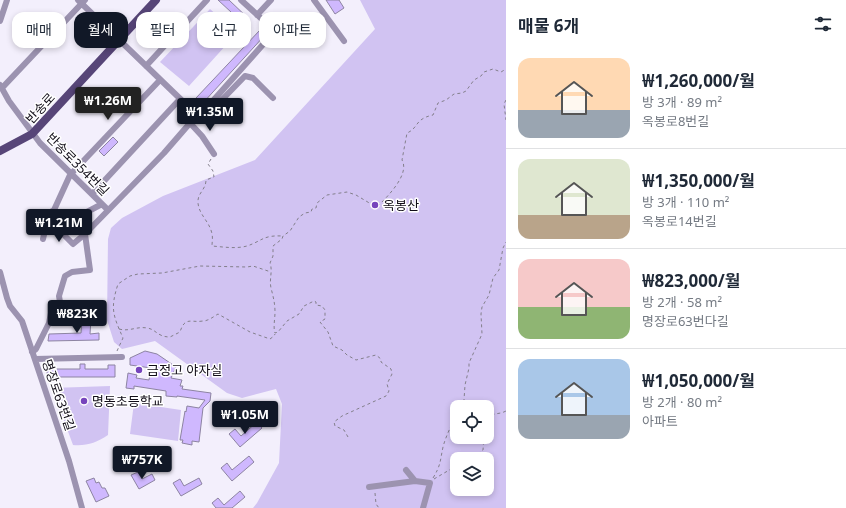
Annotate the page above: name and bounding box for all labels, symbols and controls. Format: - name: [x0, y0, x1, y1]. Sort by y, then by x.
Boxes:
- chip: 매매: [12, 12, 66, 48]
- chip: 월세: [74, 12, 128, 48]
- chip: 필터: [136, 12, 189, 48]
- chip: 신규: [197, 12, 251, 48]
- chip: 아파트: [259, 12, 326, 48]
- icon: filters: [812, 13, 834, 35]
- text: 매물 6개: [518, 14, 579, 37]
- text: ₩1,260,000/월: [642, 69, 755, 92]
- icon: home: [550, 74, 598, 122]
- pin: ₩1.26M: [75, 87, 141, 121]
- street label: 반송로: [21, 89, 59, 127]
- text: ₩1.26M: [84, 91, 132, 109]
- text: 방 3개 · 89 m²: [642, 93, 722, 111]
- pin: ₩1.35M: [177, 98, 243, 132]
- text: ₩1.35M: [186, 102, 234, 120]
- text: 옥봉로8번길: [642, 112, 709, 130]
- street label: 반송로354번길: [43, 129, 113, 199]
- text: ₩1,350,000/월: [642, 169, 755, 192]
- icon: home: [550, 175, 598, 223]
- text: 방 3개 · 110 m²: [642, 193, 729, 211]
- place label: 옥봉산: [383, 196, 419, 214]
- marker: 옥봉산: [370, 200, 380, 210]
- pin: ₩1.21M: [26, 209, 92, 243]
- text: 옥봉로14번길: [642, 212, 717, 230]
- text: ₩1.21M: [35, 213, 83, 231]
- text: ₩823,000/월: [642, 269, 740, 292]
- icon: home: [550, 275, 598, 323]
- text: 방 2개 · 58 m²: [642, 293, 722, 311]
- pin: ₩823K: [49, 300, 105, 334]
- text: ₩823K: [57, 304, 97, 322]
- text: 명장로63번다길: [642, 312, 729, 330]
- street label: 명장로63번길: [38, 357, 80, 433]
- place label: 금정고 야자실: [147, 361, 222, 379]
- marker: 금정고 야자실: [134, 365, 144, 375]
- text: ₩1,050,000/월: [642, 369, 755, 392]
- icon: home: [550, 375, 598, 423]
- place label: 명동초등학교: [92, 392, 164, 410]
- text: 방 2개 · 80 m²: [642, 393, 722, 411]
- marker: 명동초등학교: [79, 396, 89, 406]
- map controls: [450, 400, 494, 496]
- button: locate: [450, 400, 494, 444]
- pin: ₩1.05M: [212, 401, 278, 435]
- text: ₩1.05M: [221, 405, 269, 423]
- text: 아파트: [642, 412, 678, 430]
- pin: ₩757K: [114, 446, 170, 480]
- text: ₩757K: [122, 450, 162, 468]
- button: layers: [450, 452, 494, 496]

